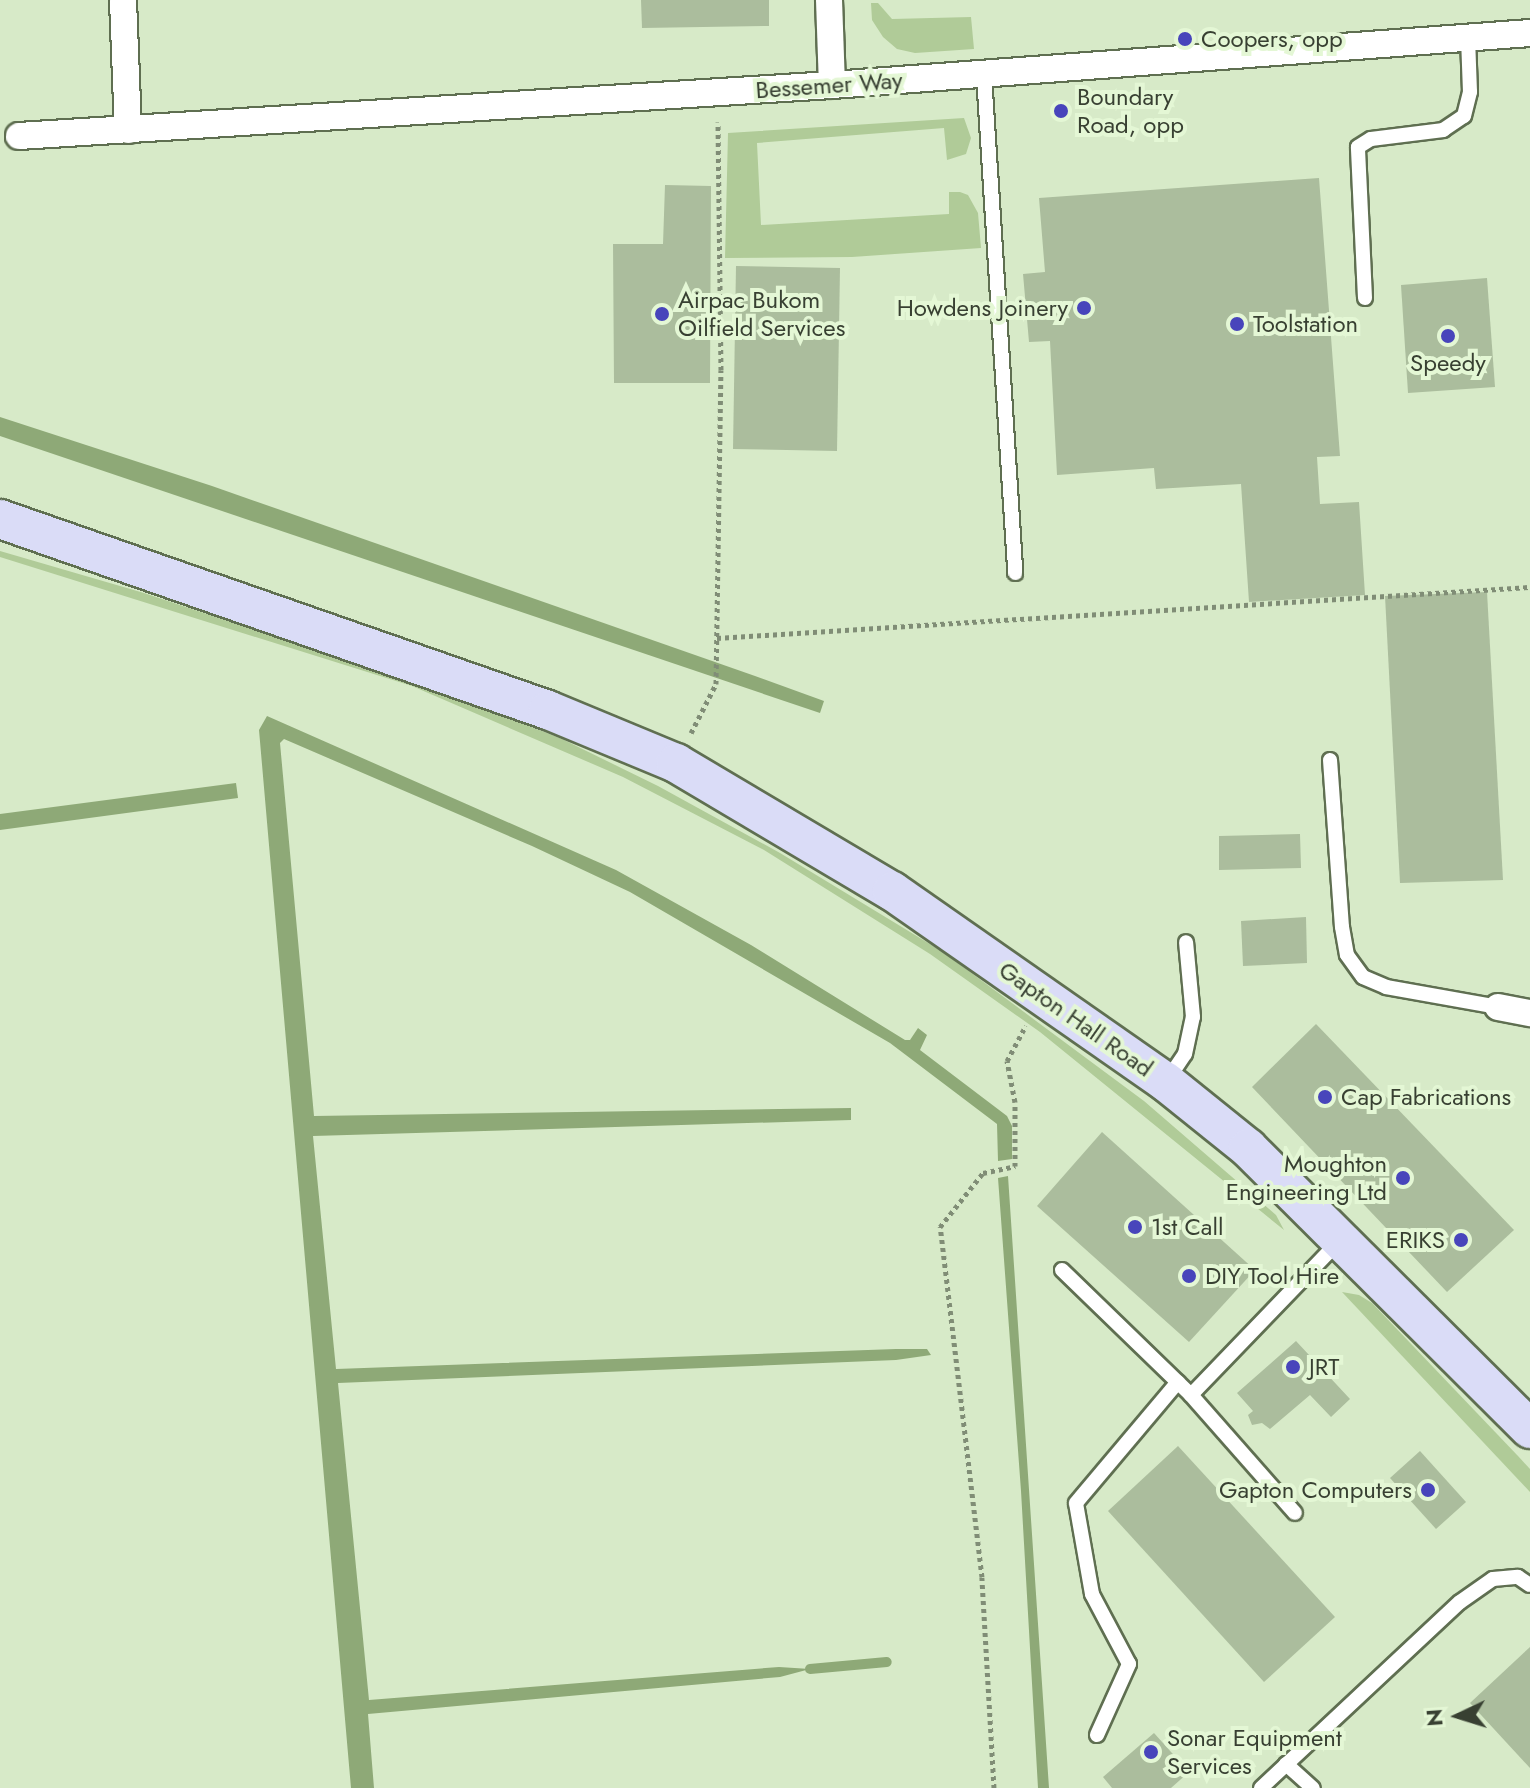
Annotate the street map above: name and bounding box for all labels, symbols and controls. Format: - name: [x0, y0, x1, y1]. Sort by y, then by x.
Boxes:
- place label: Coopers, opp: [1201, 25, 1343, 53]
- marker: Coopers, opp: [1176, 30, 1194, 48]
- street label: Bessemer Way: [755, 65, 903, 105]
- place label: Boundary Road, opp: [1077, 83, 1184, 139]
- marker: Boundary Road, opp: [1052, 102, 1070, 120]
- place label: Airpac Bukom Oilfield Services: [678, 286, 845, 342]
- place label: Howdens Joinery: [897, 294, 1068, 322]
- marker: Howdens Joinery: [1075, 299, 1093, 317]
- marker: Airpac Bukom Oilfield Services: [653, 305, 671, 323]
- place label: Toolstation: [1253, 310, 1358, 338]
- marker: Toolstation: [1228, 315, 1246, 333]
- marker: Speedy: [1439, 327, 1457, 345]
- place label: Speedy: [1410, 349, 1486, 377]
- street label: Gapton Hall Road: [994, 955, 1158, 1083]
- place label: Cap Fabrications: [1341, 1083, 1511, 1111]
- marker: Cap Fabrications: [1316, 1088, 1334, 1106]
- place label: Moughton Engineering Ltd: [1226, 1150, 1387, 1206]
- marker: Moughton Engineering Ltd: [1394, 1169, 1412, 1187]
- place label: 1st Call: [1151, 1213, 1223, 1241]
- marker: 1st Call: [1126, 1218, 1144, 1236]
- place label: ERIKS: [1386, 1226, 1445, 1254]
- marker: ERIKS: [1452, 1231, 1470, 1249]
- place label: DIY Tool Hire: [1205, 1262, 1339, 1290]
- marker: DIY Tool Hire: [1180, 1267, 1198, 1285]
- place label: JRT: [1309, 1353, 1339, 1381]
- marker: JRT: [1284, 1358, 1302, 1376]
- place label: Gapton Computers: [1219, 1476, 1412, 1504]
- marker: Gapton Computers: [1419, 1481, 1437, 1499]
- north arrow: [1418, 1676, 1498, 1756]
- text: N: [1417, 1708, 1451, 1728]
- place label: Sonar Equipment Services: [1167, 1724, 1342, 1780]
- marker: Sonar Equipment Services: [1142, 1743, 1160, 1761]

